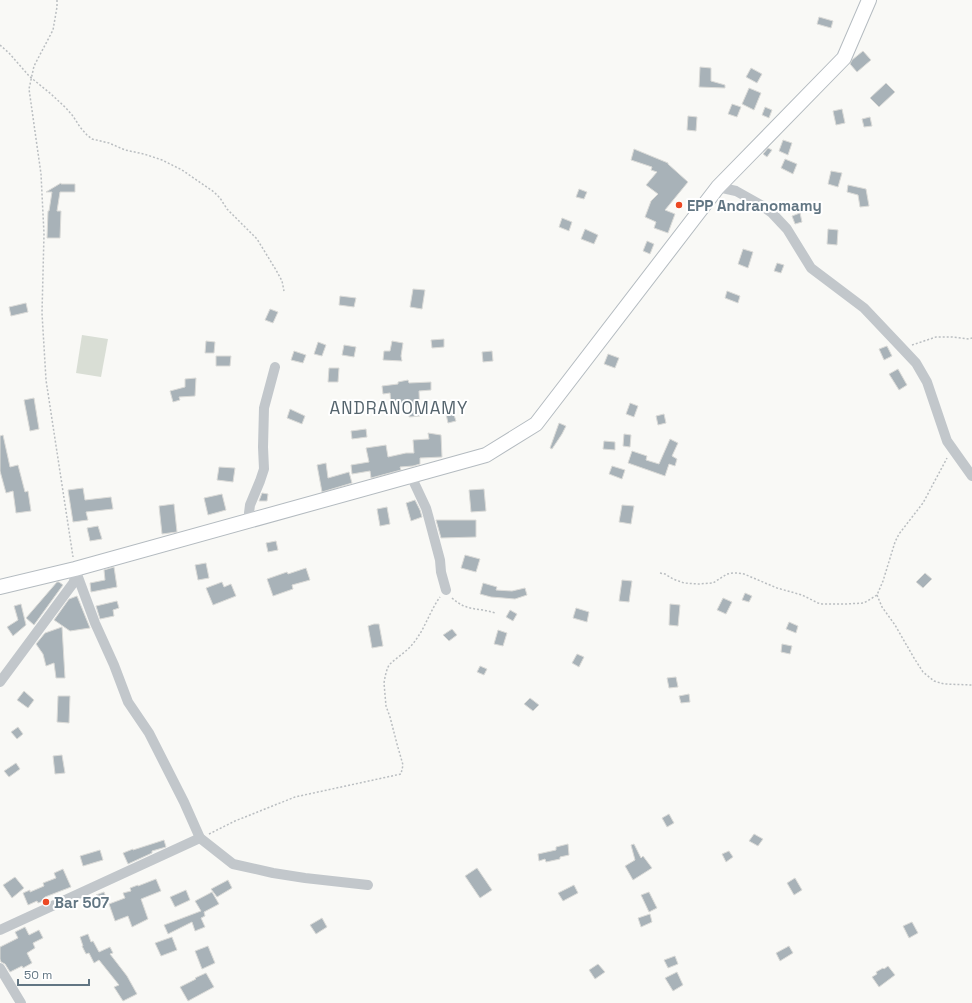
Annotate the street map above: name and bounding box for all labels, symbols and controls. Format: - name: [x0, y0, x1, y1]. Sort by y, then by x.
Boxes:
- place label: EPP Andranomamy: [687, 196, 822, 215]
- marker: EPP Andranomamy: [674, 200, 684, 210]
- district label: ANDRANOMAMY: [330, 397, 468, 419]
- place label: Bar 507: [54, 893, 109, 912]
- marker: Bar 507: [41, 897, 51, 907]
- scale bar: [18, 961, 89, 987]
- text: 50 m: [24, 967, 52, 983]

